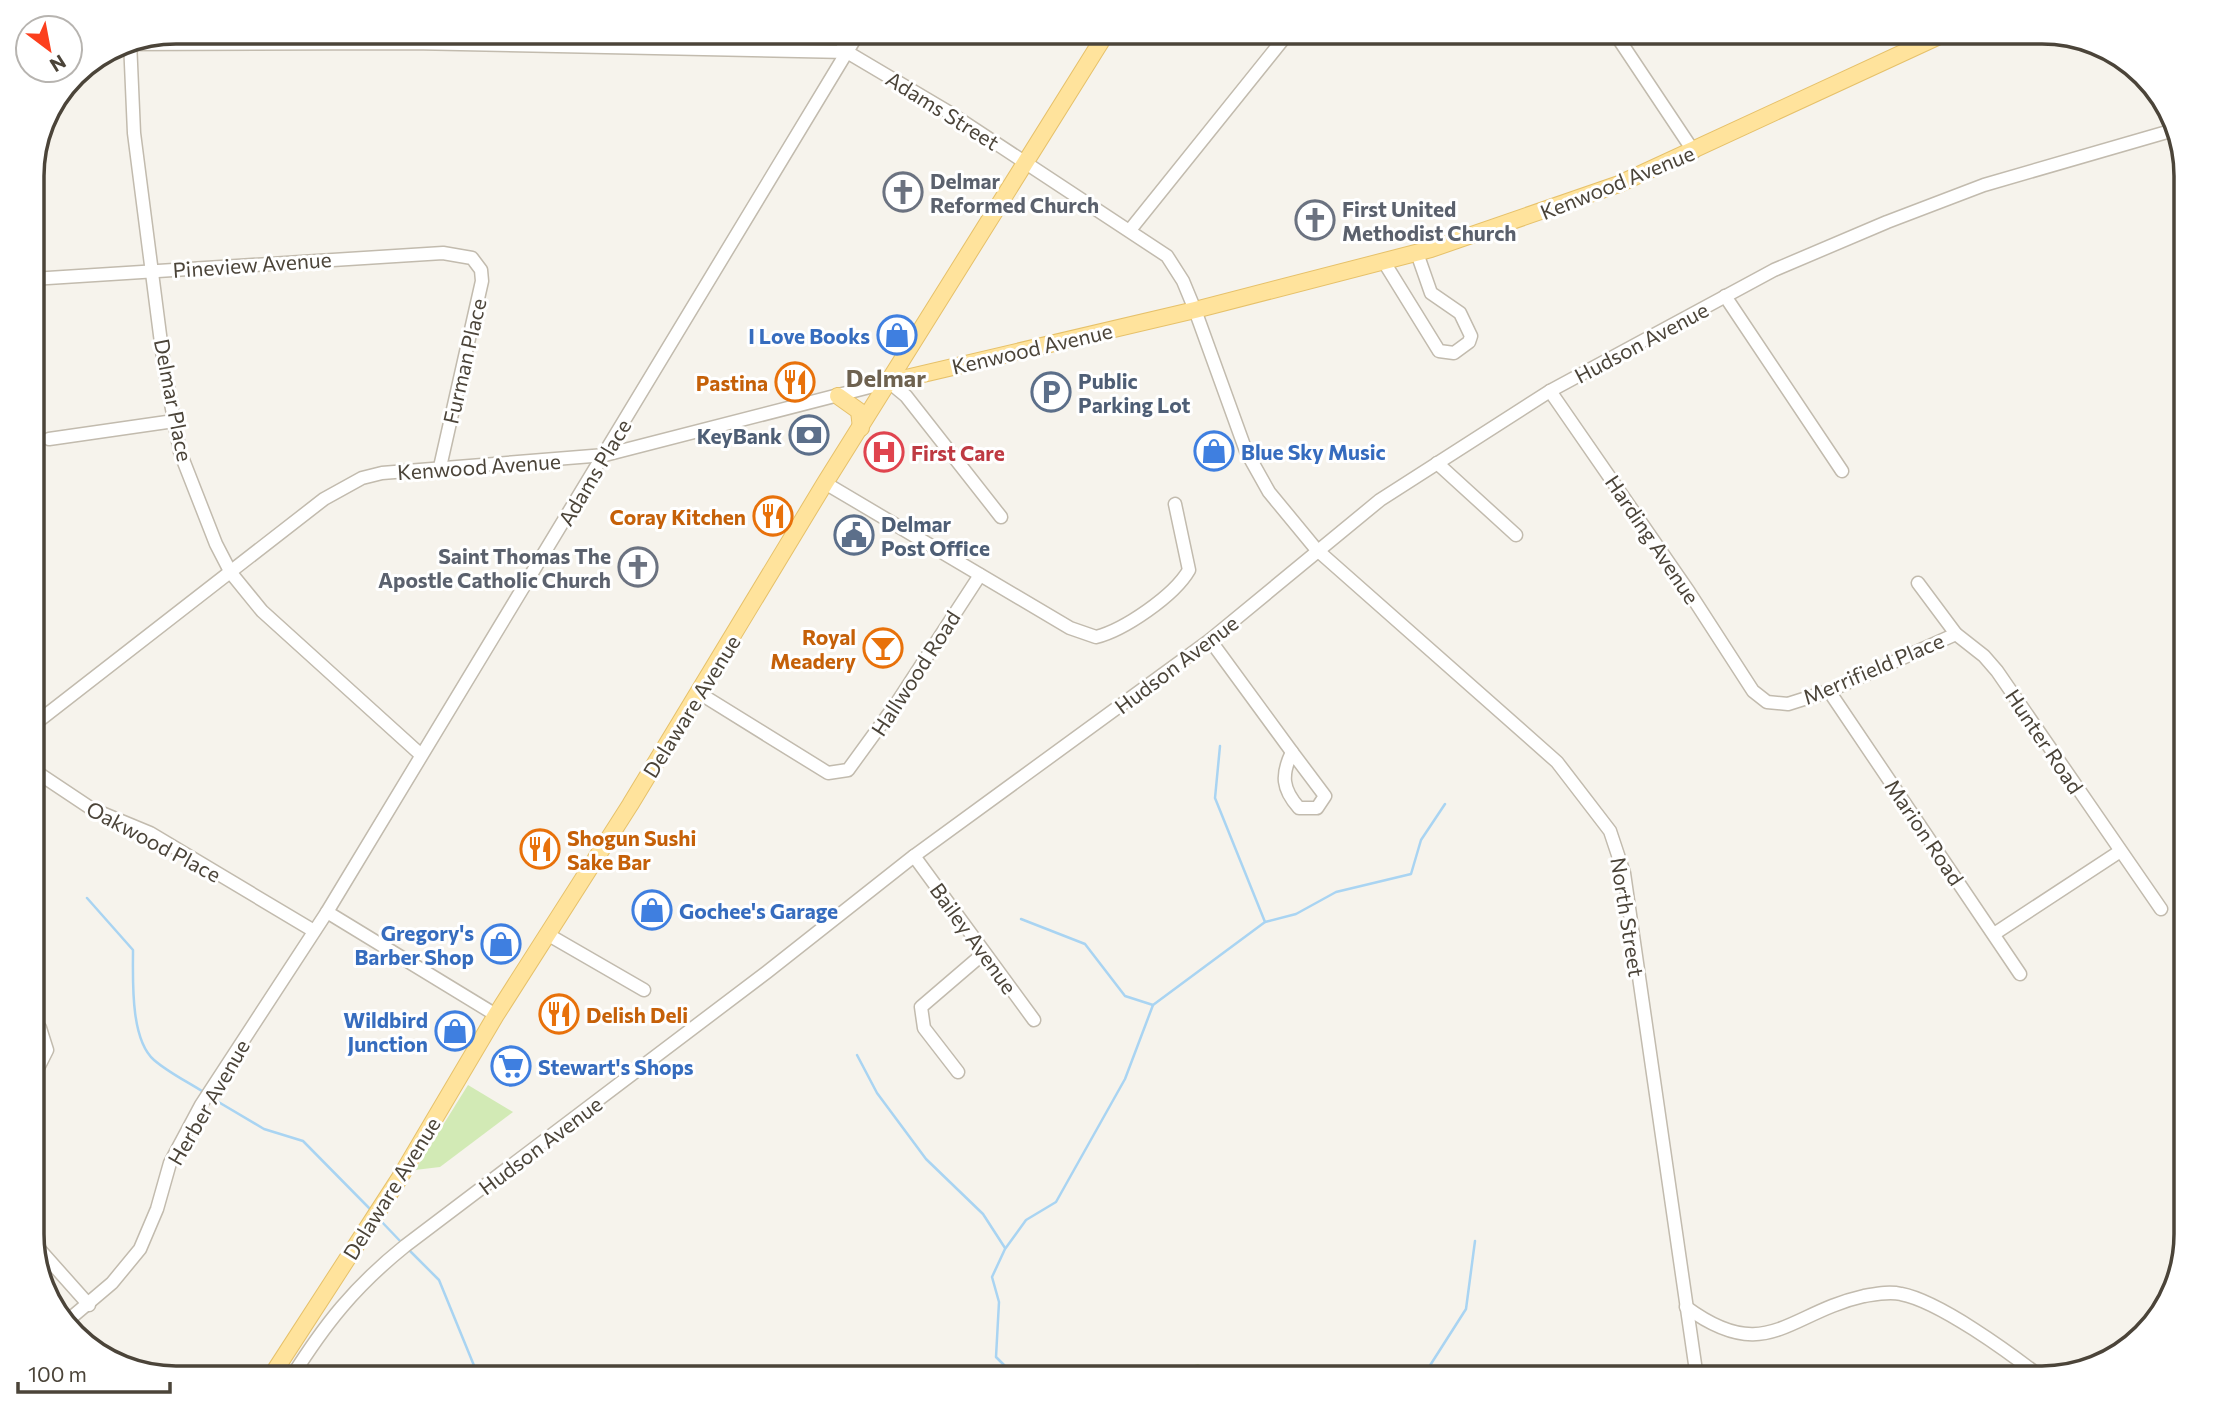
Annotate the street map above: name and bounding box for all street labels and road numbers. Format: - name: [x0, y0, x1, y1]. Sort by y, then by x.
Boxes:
- street label: Adams Street: [882, 65, 1004, 155]
- street label: Kenwood Avenue: [1536, 140, 1698, 224]
- street label: Pineview Avenue: [172, 246, 332, 282]
- street label: Furman Place: [437, 296, 491, 426]
- street label: Hudson Avenue: [1570, 296, 1712, 388]
- street label: Kenwood Avenue: [949, 317, 1115, 379]
- street label: Delmar Place: [150, 336, 198, 464]
- street label: Adams Place: [552, 414, 636, 530]
- street label: Kenwood Avenue: [396, 448, 562, 484]
- street label: Harding Avenue: [1601, 470, 1705, 608]
- street label: Hallwood Road: [865, 606, 965, 740]
- street label: Hudson Avenue: [1109, 610, 1243, 718]
- street label: Merrifield Place: [1799, 627, 1947, 709]
- street label: Delaware Avenue: [637, 630, 745, 782]
- street label: Hunter Road: [2001, 684, 2089, 798]
- street label: Marion Road: [1880, 774, 1970, 890]
- street label: Oakwood Place: [83, 795, 225, 887]
- street label: North Street: [1606, 855, 1650, 979]
- street label: Bailey Avenue: [925, 878, 1023, 998]
- street label: Herber Avenue: [162, 1035, 254, 1169]
- street label: Hudson Avenue: [473, 1091, 607, 1199]
- street label: Delaware Avenue: [337, 1112, 445, 1264]

